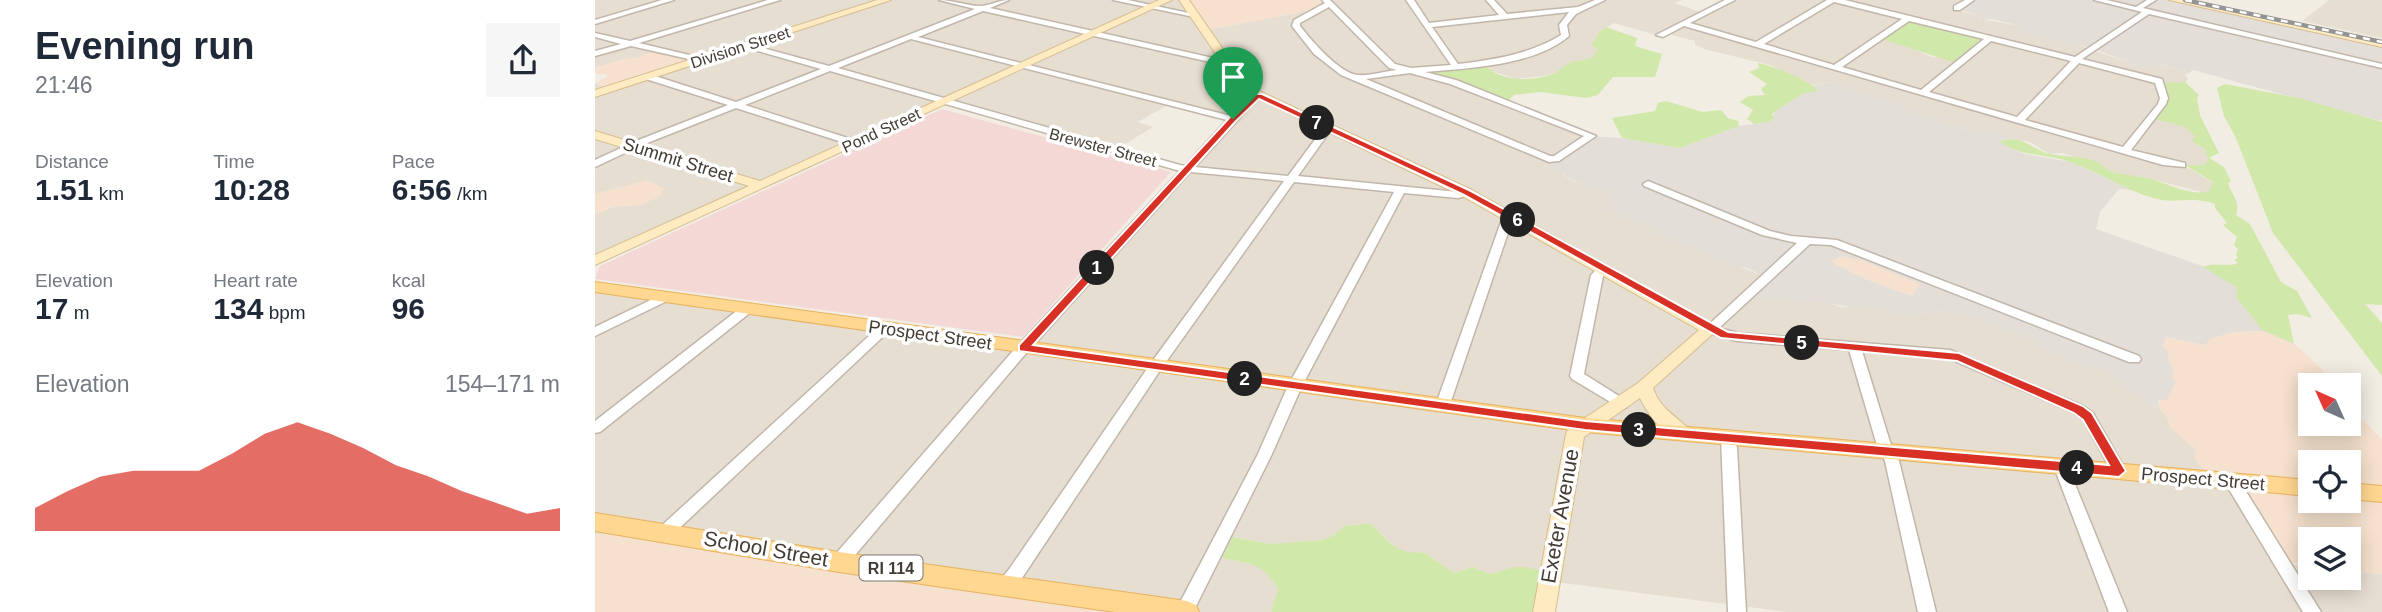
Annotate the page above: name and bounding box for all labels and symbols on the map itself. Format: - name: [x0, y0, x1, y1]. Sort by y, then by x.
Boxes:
- street label: Division Street: [688, 23, 792, 71]
- pin: [1203, 47, 1263, 119]
- street label: Pond Street: [839, 105, 924, 156]
- pin: 7: [1299, 106, 1335, 140]
- street label: Brewster Street: [1047, 125, 1159, 170]
- street label: Summit Street: [621, 134, 735, 186]
- pin: 6: [1501, 202, 1535, 238]
- pin: 1: [1079, 250, 1115, 286]
- street label: Prospect Street: [867, 316, 993, 354]
- pin: 5: [1785, 326, 1819, 360]
- pin: 2: [1227, 362, 1263, 396]
- north arrow: [2298, 373, 2361, 436]
- pin: 3: [1621, 412, 1657, 448]
- street label: Exeter Avenue: [1536, 447, 1583, 585]
- pin: 4: [2059, 450, 2095, 486]
- street label: Prospect Street: [2140, 464, 2266, 494]
- street label: School Street: [702, 526, 830, 571]
- road number: RI 114: [859, 555, 923, 580]

